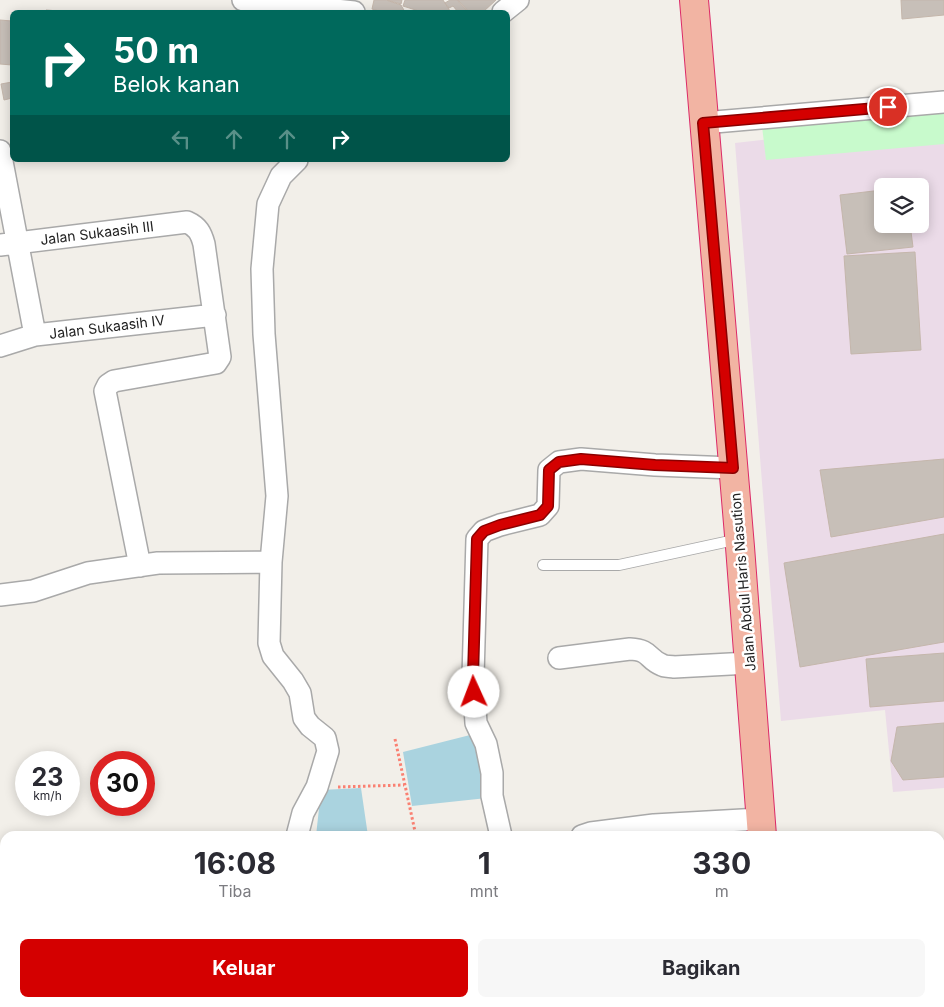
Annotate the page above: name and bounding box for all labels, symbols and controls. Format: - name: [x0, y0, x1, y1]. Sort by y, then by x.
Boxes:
- text: 50 m: [113, 29, 199, 71]
- icon: right: [30, 30, 95, 95]
- text: Belok kanan: [113, 71, 240, 97]
- pin: [867, 86, 909, 128]
- icon: arrive: [874, 93, 902, 121]
- icon: left: [167, 125, 195, 153]
- icon: ahead: [220, 125, 248, 153]
- icon: ahead: [273, 125, 301, 153]
- icon: right: [326, 125, 354, 153]
- map controls: [874, 178, 929, 233]
- button: layers: [874, 178, 929, 233]
- street label: Jalan Sukaasih III: [39, 217, 155, 248]
- street label: Jalan Sukaasih IV: [48, 311, 166, 342]
- street label: Jalan Abdul Haris Nasution: [726, 492, 759, 672]
- position arrow: [447, 665, 499, 717]
- speed limit sign: 30: [90, 751, 155, 816]
- text: 23: [32, 762, 63, 792]
- text: km/h: [33, 788, 62, 803]
- text: 16:08: [194, 845, 276, 881]
- text: 1: [478, 845, 491, 881]
- text: 330: [692, 845, 751, 881]
- text: Tiba: [218, 881, 251, 901]
- text: mnt: [470, 881, 498, 901]
- text: m: [715, 881, 729, 901]
- button: Keluar: [20, 939, 468, 997]
- button: Bagikan: [478, 939, 925, 997]

